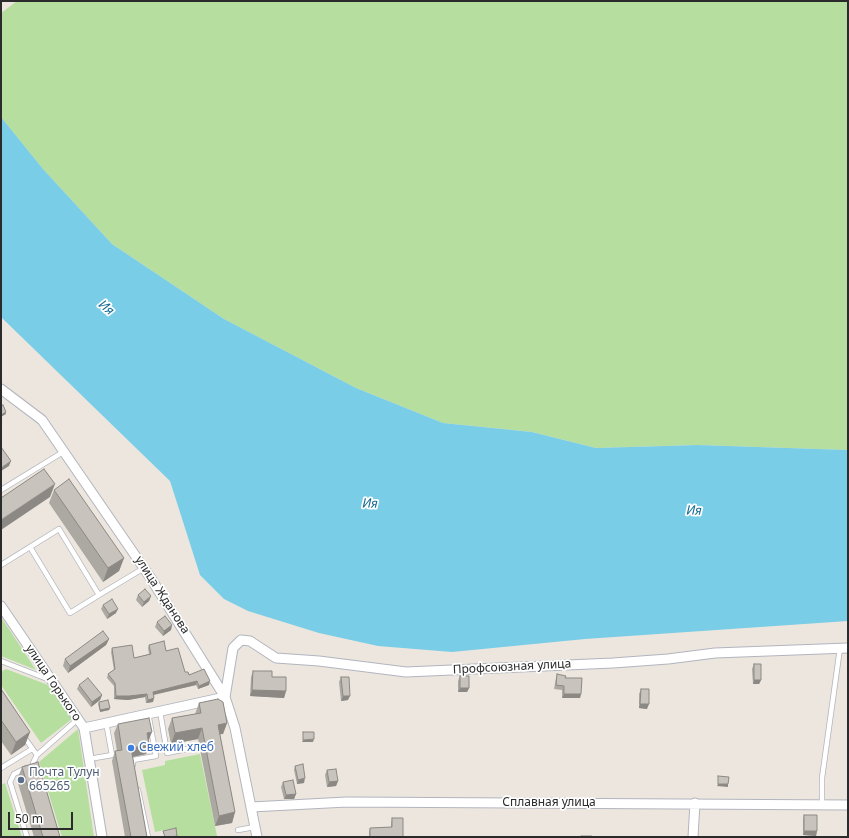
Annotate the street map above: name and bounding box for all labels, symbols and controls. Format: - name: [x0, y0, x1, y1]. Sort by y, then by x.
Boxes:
- water label: Ия: [95, 297, 117, 319]
- water label: Ия: [362, 496, 378, 512]
- water label: Ия: [686, 503, 702, 519]
- street label: улица Жданова: [131, 553, 193, 637]
- street label: улица Горького: [22, 642, 84, 724]
- street label: Профсоюзная улица: [452, 657, 572, 677]
- place label: Свежий хлеб: [139, 741, 214, 755]
- marker: Свежий хлеб: [126, 743, 136, 753]
- place label: Почта Тулун 665265: [29, 766, 100, 794]
- marker: Почта Тулун 665265: [16, 775, 26, 785]
- street label: Сплавная улица: [502, 796, 596, 810]
- scale bar: [10, 804, 75, 830]
- text: 50 m: [15, 810, 43, 827]

